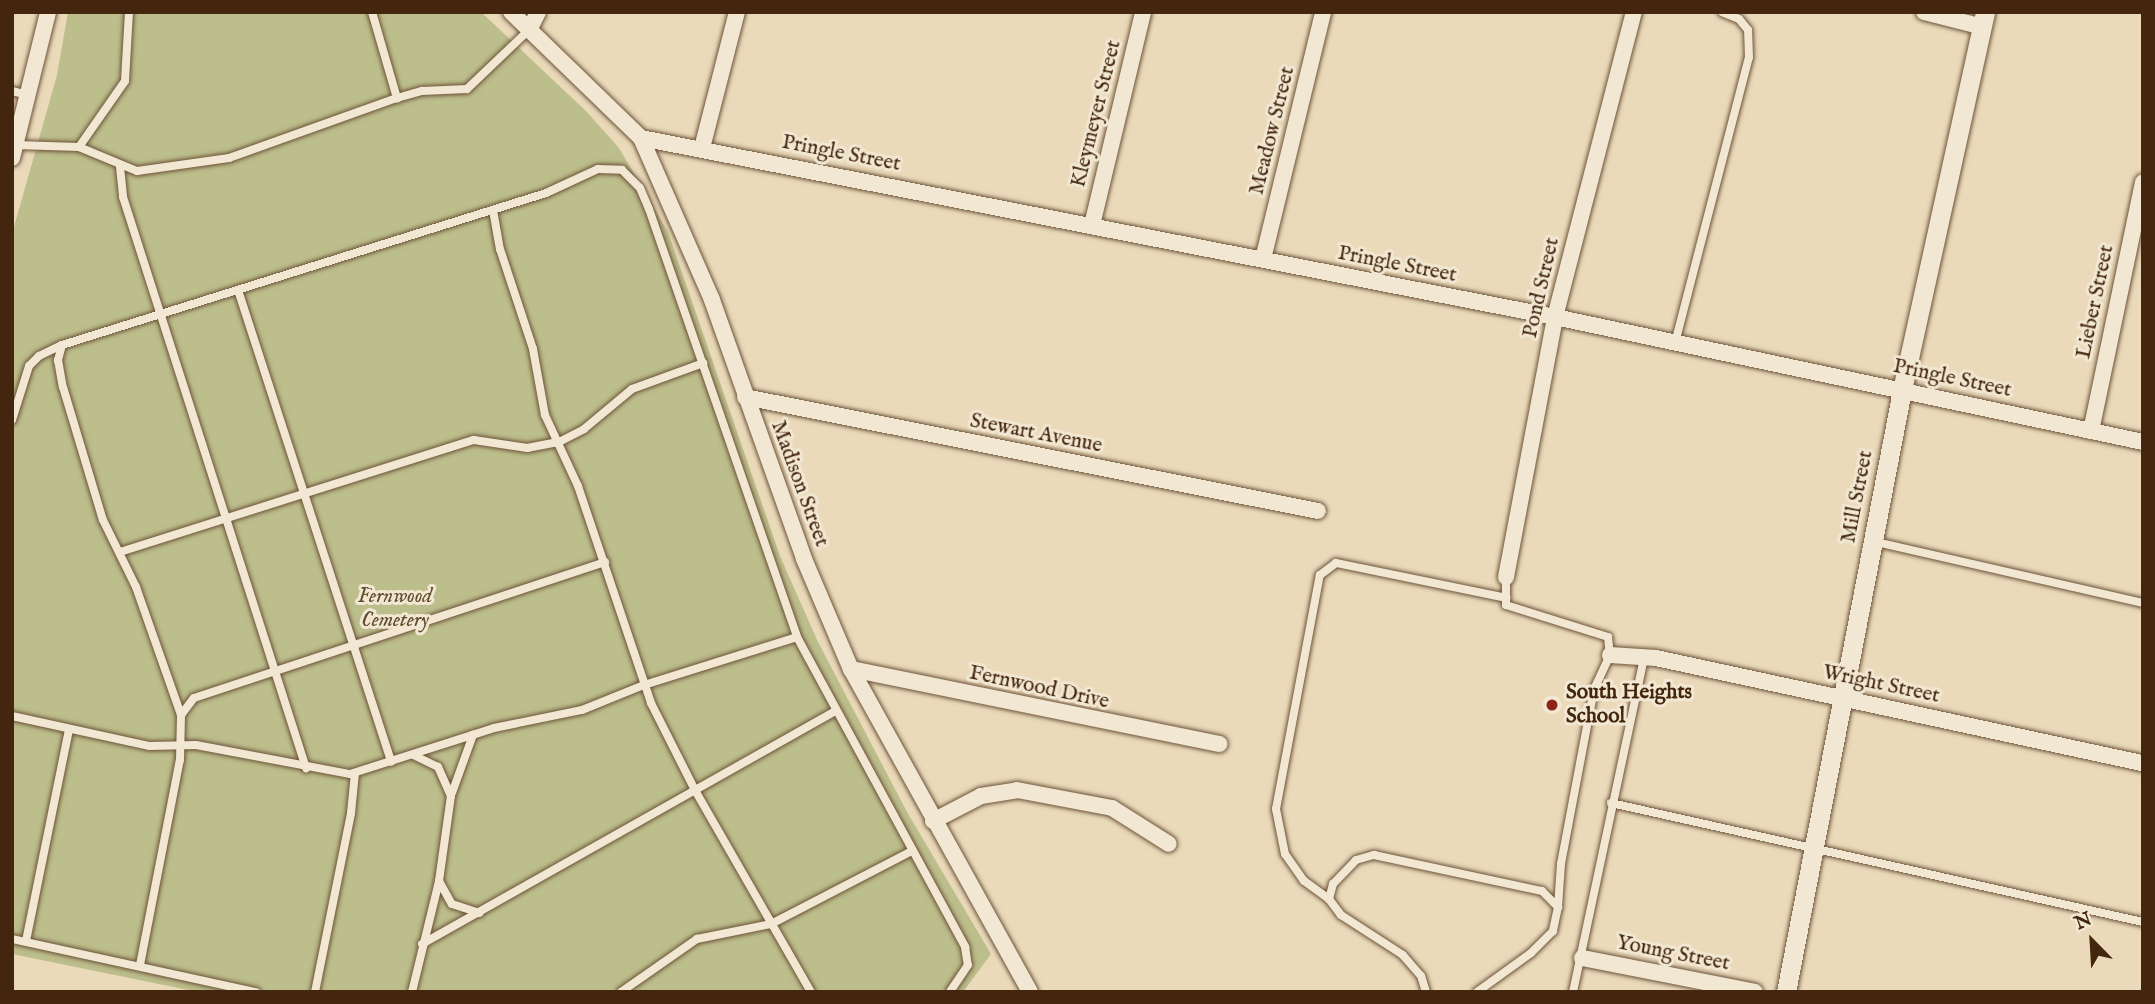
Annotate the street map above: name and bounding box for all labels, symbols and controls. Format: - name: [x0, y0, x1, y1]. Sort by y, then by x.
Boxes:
- street label: Kleymeyer Street: [1067, 38, 1127, 190]
- street label: Meadow Street: [1245, 64, 1301, 198]
- street label: Pringle Street: [780, 130, 902, 178]
- street label: Pond Street: [1518, 235, 1566, 341]
- street label: Pringle Street: [1336, 241, 1458, 289]
- street label: Lieber Street: [2072, 243, 2120, 361]
- street label: Pringle Street: [1891, 354, 2013, 404]
- street label: Stewart Avenue: [968, 409, 1104, 459]
- street label: Madison Street: [765, 418, 833, 550]
- street label: Mill Street: [1837, 449, 1879, 545]
- park label: Fernwood Cemetery: [358, 584, 432, 634]
- street label: Wright Street: [1820, 660, 1942, 710]
- street label: Fernwood Drive: [967, 661, 1111, 715]
- place label: South Heights School: [1566, 680, 1692, 730]
- marker: South Heights School: [1544, 697, 1560, 713]
- north arrow: [2057, 906, 2127, 976]
- text: N: [2071, 908, 2096, 936]
- street label: Young Street: [1614, 931, 1732, 977]

